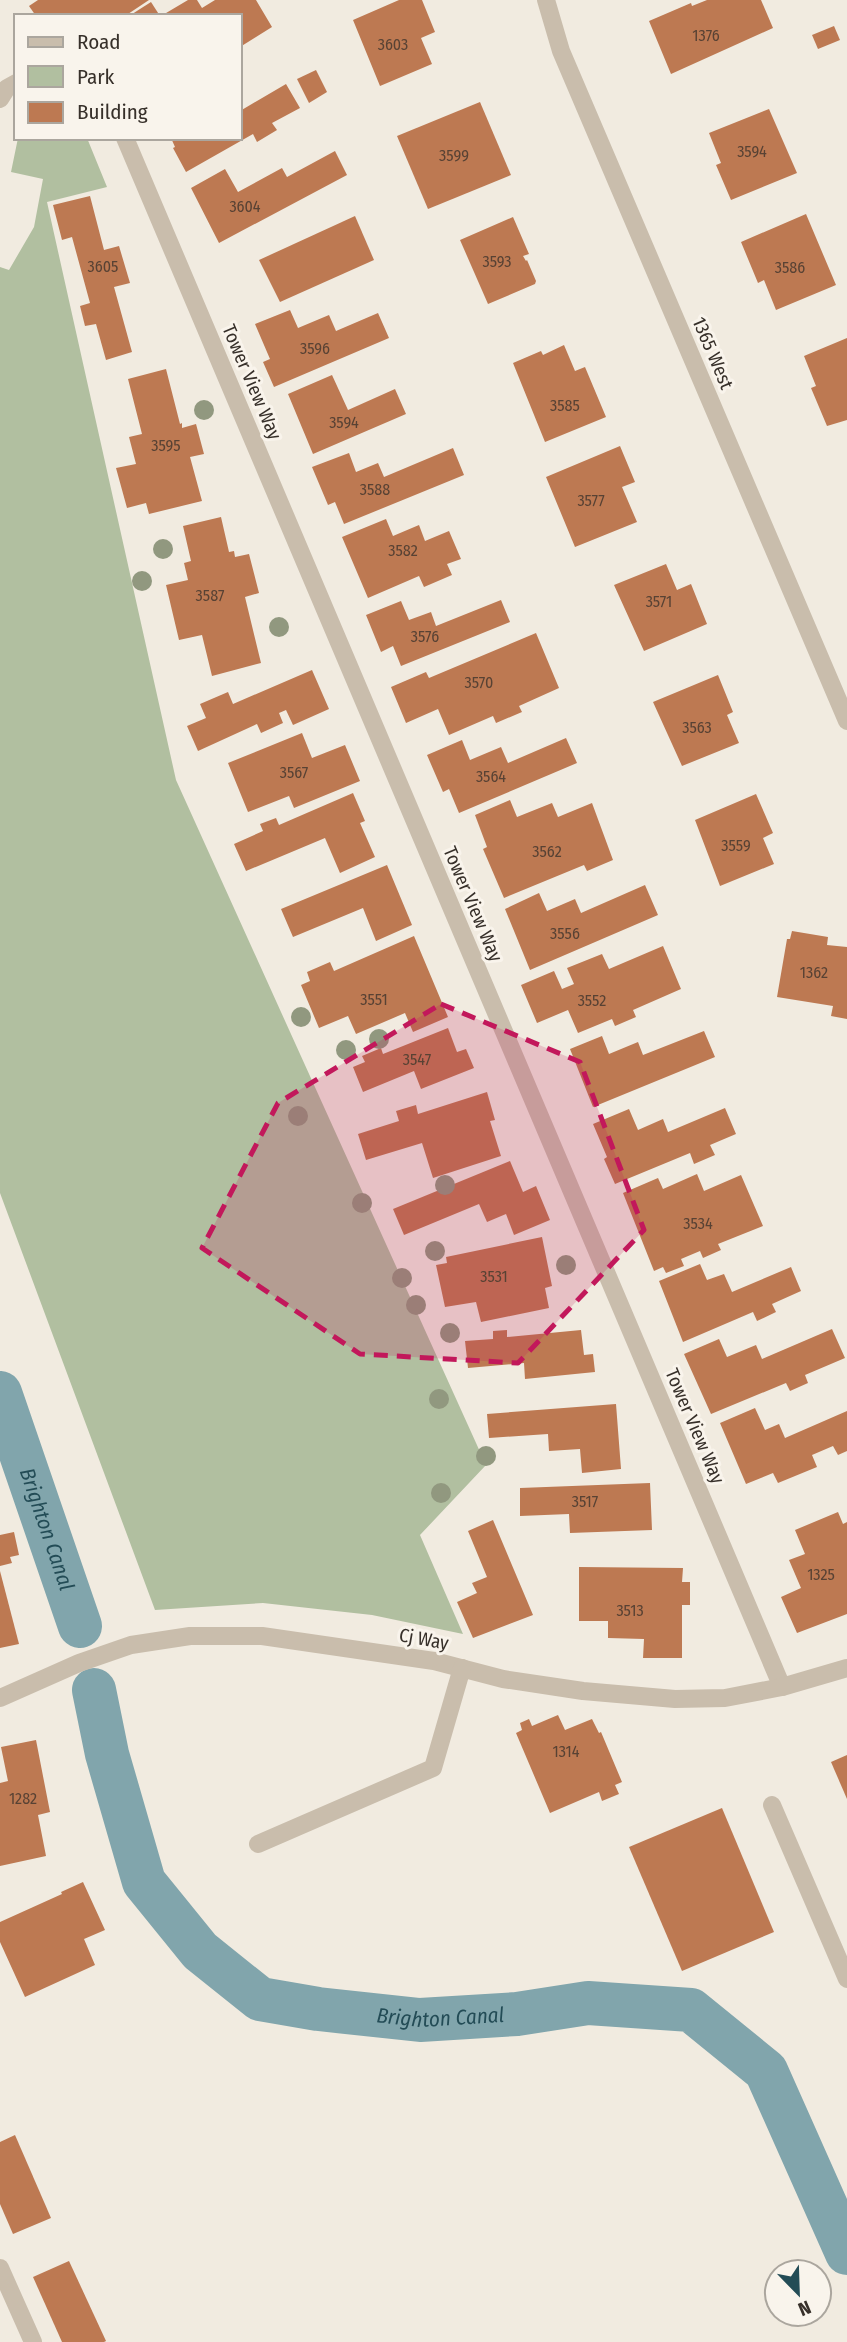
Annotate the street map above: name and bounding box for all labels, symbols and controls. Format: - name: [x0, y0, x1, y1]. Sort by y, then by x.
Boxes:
- legend: [14, 14, 242, 140]
- house number: 1376: [692, 26, 720, 45]
- text: Road: [77, 29, 121, 55]
- house number: 3603: [378, 35, 408, 54]
- text: Park: [77, 64, 115, 90]
- text: Building: [77, 99, 148, 125]
- house number: 3594: [737, 142, 767, 161]
- house number: 3599: [439, 146, 469, 165]
- house number: 3604: [229, 197, 261, 216]
- house number: 3593: [483, 252, 512, 271]
- house number: 3605: [88, 257, 118, 276]
- house number: 3586: [775, 258, 805, 277]
- street label: 1365 West: [688, 313, 739, 393]
- street label: Tower View Way: [217, 321, 287, 443]
- house number: 3596: [300, 339, 330, 358]
- house number: 3585: [550, 396, 580, 415]
- house number: 3594: [329, 413, 359, 432]
- house number: 3595: [151, 436, 181, 455]
- house number: 3588: [360, 480, 390, 499]
- house number: 3577: [577, 491, 605, 510]
- house number: 3582: [388, 541, 418, 560]
- house number: 3587: [196, 586, 225, 605]
- house number: 3571: [646, 592, 672, 611]
- house number: 3576: [411, 627, 439, 646]
- house number: 3570: [465, 673, 493, 692]
- house number: 3563: [682, 718, 712, 737]
- house number: 3567: [280, 763, 309, 782]
- house number: 3564: [476, 767, 506, 786]
- house number: 3559: [721, 836, 751, 855]
- house number: 3562: [532, 842, 562, 861]
- street label: Tower View Way: [438, 843, 508, 965]
- house number: 3556: [550, 924, 580, 943]
- house number: 1362: [800, 963, 828, 982]
- house number: 3551: [360, 990, 388, 1009]
- house number: 3552: [578, 991, 606, 1010]
- house number: 3547: [403, 1050, 432, 1069]
- house number: 3534: [683, 1214, 713, 1233]
- house number: 3531: [480, 1267, 508, 1286]
- street label: Tower View Way: [660, 1365, 730, 1487]
- water label: Brighton Canal: [14, 1465, 80, 1594]
- house number: 3517: [572, 1492, 599, 1511]
- house number: 1325: [807, 1565, 835, 1584]
- house number: 3513: [616, 1601, 644, 1620]
- street label: Cj Way: [397, 1623, 451, 1655]
- house number: 1314: [552, 1742, 580, 1761]
- house number: 1282: [9, 1789, 37, 1808]
- water label: Brighton Canal: [375, 2002, 505, 2033]
- north arrow: [763, 2258, 833, 2328]
- text: N: [795, 2295, 814, 2321]

